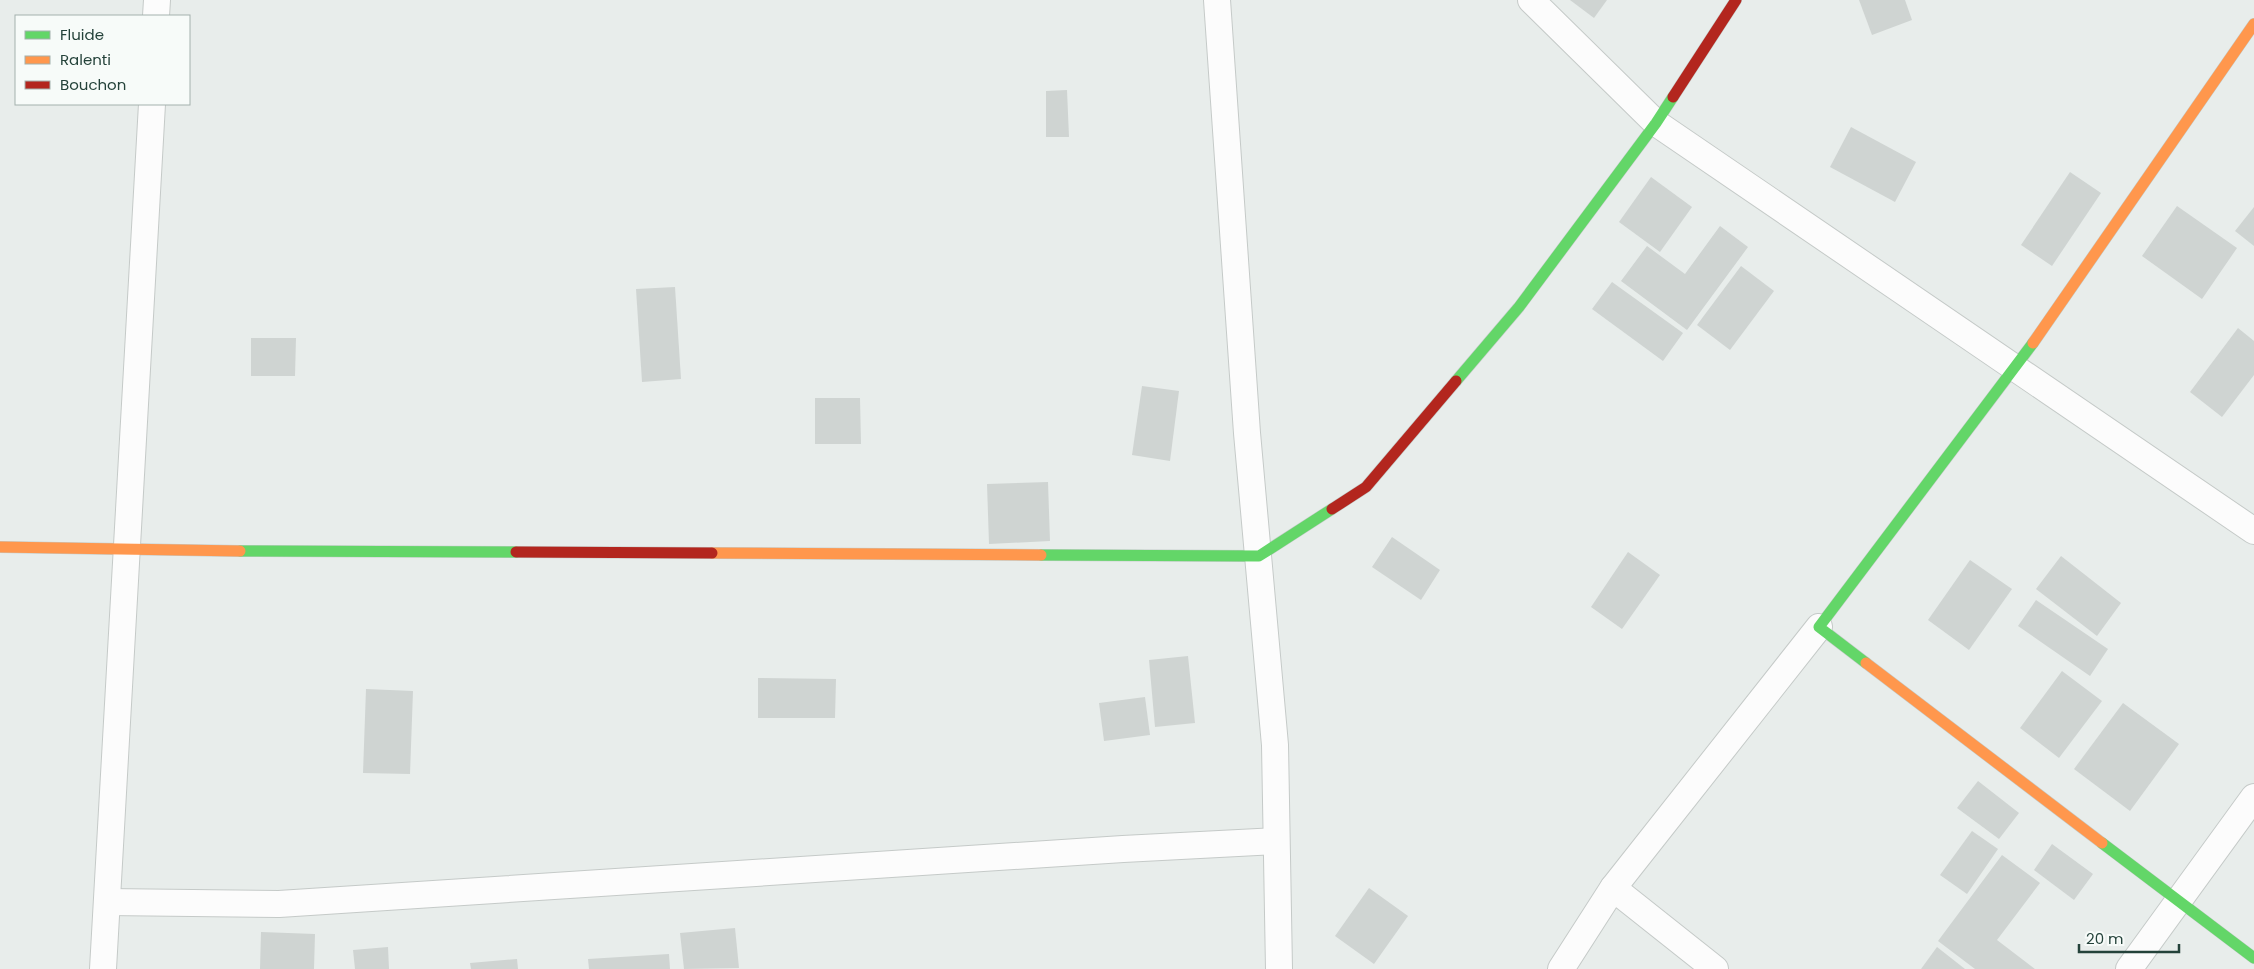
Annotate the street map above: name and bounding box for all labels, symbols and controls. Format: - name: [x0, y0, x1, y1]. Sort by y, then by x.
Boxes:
- legend: [15, 15, 190, 105]
- text: Fluide: [60, 24, 104, 45]
- text: Ralenti: [60, 49, 111, 70]
- text: Bouchon: [60, 74, 126, 95]
- scale bar: [2079, 922, 2179, 954]
- text: 20 m: [2086, 928, 2124, 949]

